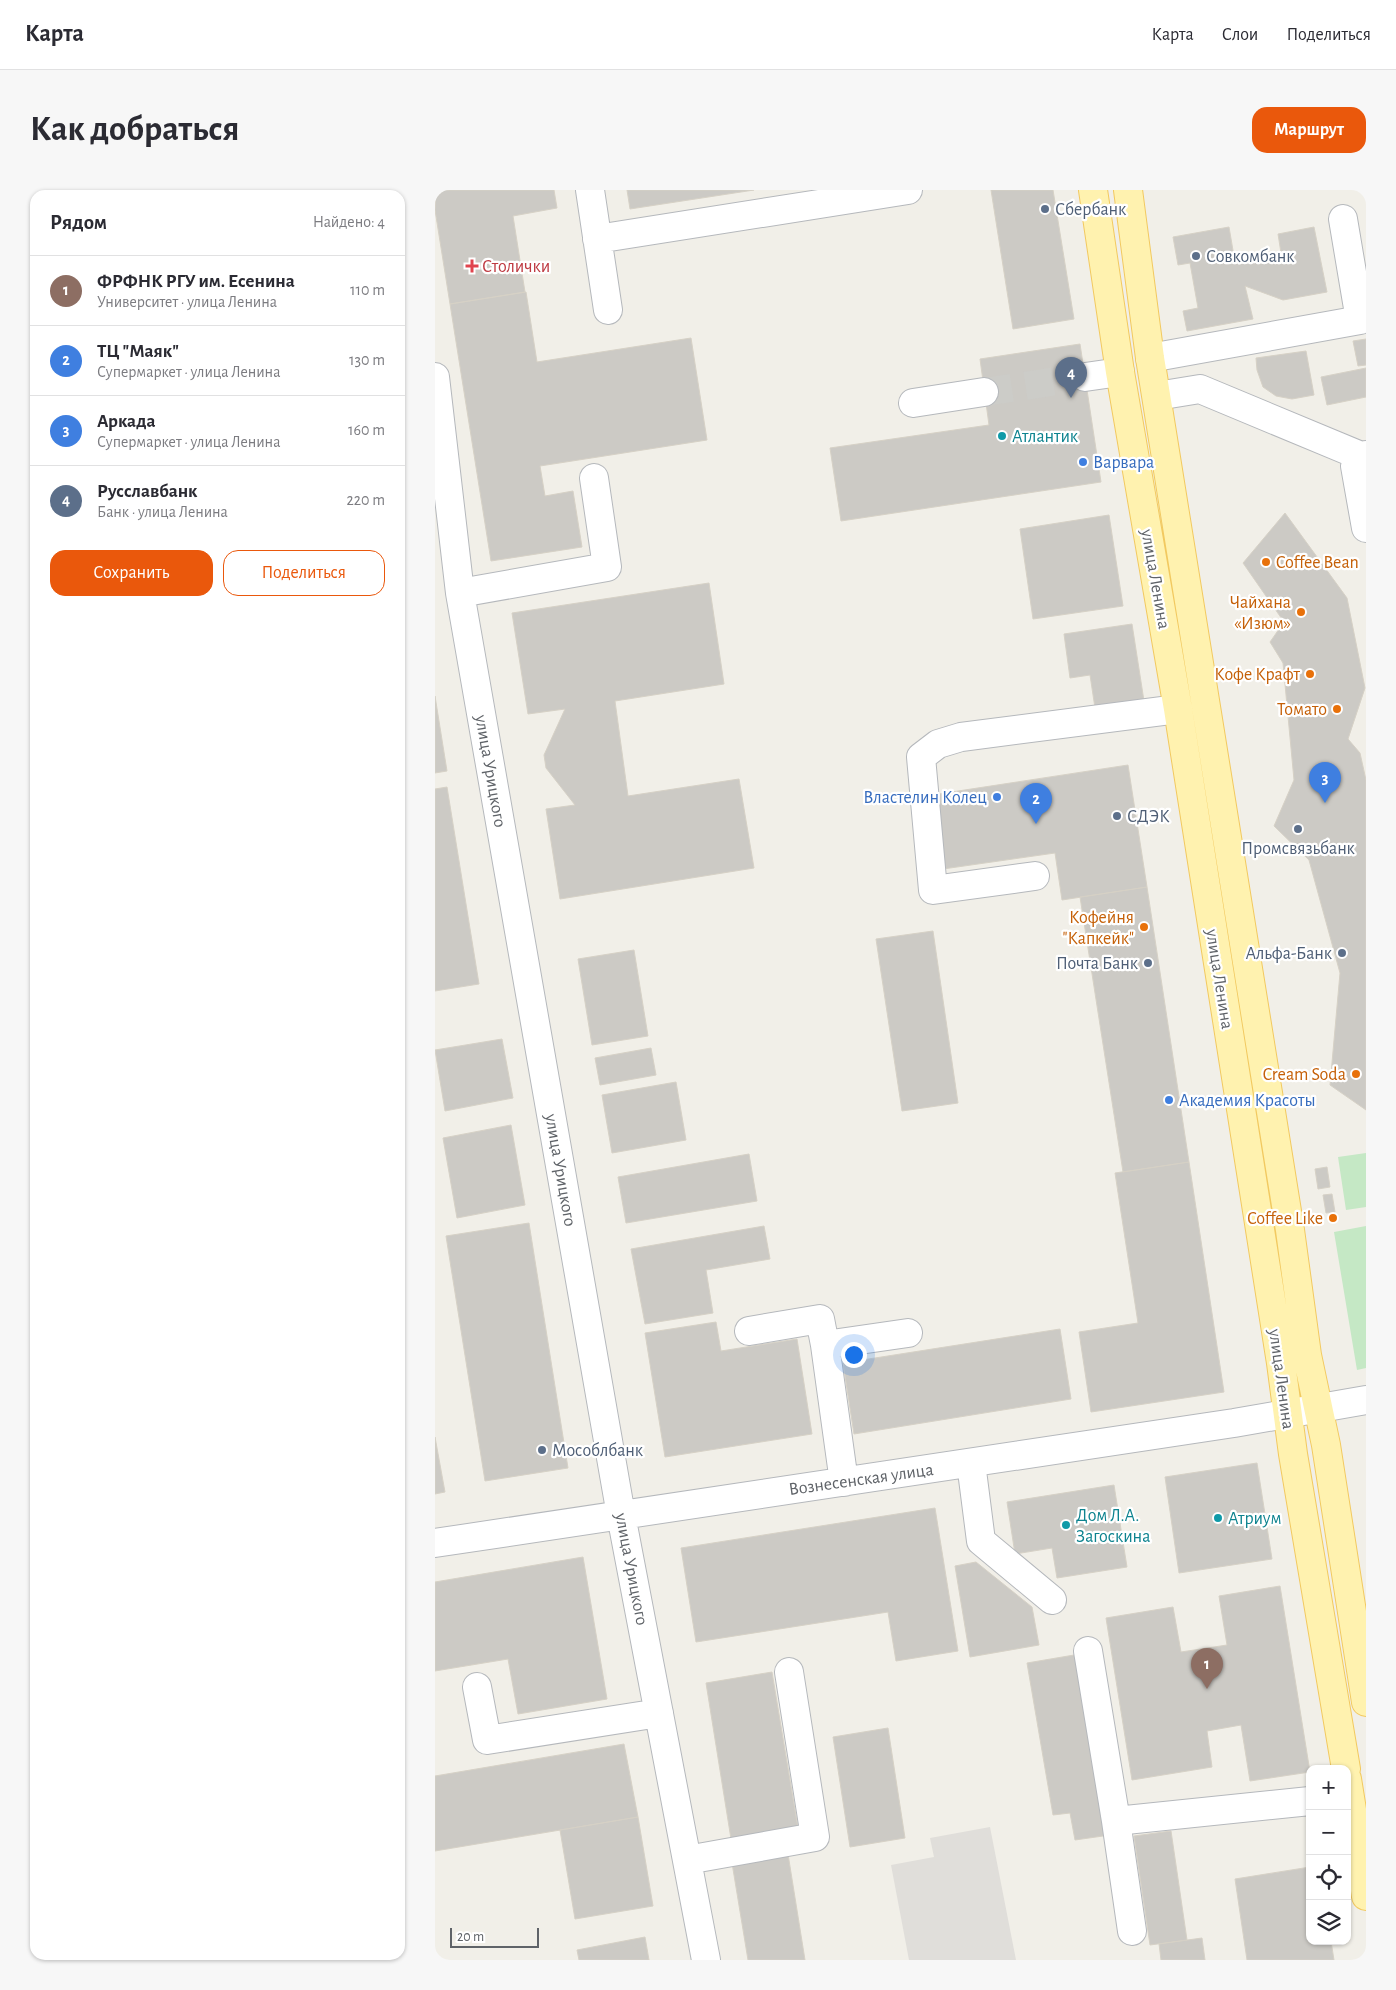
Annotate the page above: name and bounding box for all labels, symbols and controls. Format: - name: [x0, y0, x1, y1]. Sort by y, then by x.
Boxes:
- text: Карта: [25, 22, 84, 46]
- text: Карта: [1152, 26, 1194, 44]
- text: Слои: [1222, 26, 1258, 44]
- text: Поделиться: [1286, 26, 1371, 44]
- button: Маршрут: [1252, 107, 1366, 153]
- text: Как добраться: [30, 112, 239, 147]
- place label: Сбербанк: [1055, 200, 1127, 219]
- marker: Сбербанк: [1039, 203, 1051, 215]
- text: Рядом: [50, 212, 107, 233]
- text: Найдено: 4: [313, 214, 385, 230]
- place label: Совкомбанк: [1206, 247, 1295, 266]
- marker: Совкомбанк: [1190, 250, 1202, 262]
- place label: Столички: [482, 258, 550, 276]
- marker: Столички: [466, 260, 478, 272]
- text: ФРФНК РГУ им. Есенина: [97, 272, 295, 291]
- text: 1: [63, 282, 69, 298]
- text: 110 m: [350, 282, 385, 298]
- text: Университет · улица Ленина: [97, 294, 277, 310]
- text: ТЦ "Маяк": [97, 342, 179, 361]
- text: 2: [62, 352, 70, 368]
- text: 130 m: [349, 352, 385, 368]
- pin: 4: [1055, 357, 1087, 398]
- text: Супермаркет · улица Ленина: [97, 364, 280, 380]
- text: Аркада: [97, 412, 155, 431]
- text: 3: [63, 422, 69, 438]
- text: 160 m: [348, 422, 385, 438]
- place label: Атлантик: [1012, 428, 1079, 446]
- marker: Атлантик: [996, 430, 1008, 442]
- text: Супермаркет · улица Ленина: [97, 434, 280, 450]
- place label: Варвара: [1093, 454, 1154, 472]
- marker: Варвара: [1077, 456, 1089, 468]
- text: Русславбанк: [97, 482, 198, 501]
- text: 4: [62, 492, 70, 508]
- text: 220 m: [347, 492, 385, 508]
- text: Банк · улица Ленина: [97, 504, 228, 520]
- street label: улица Ленина: [1137, 527, 1173, 631]
- button: Сохранить: [50, 550, 213, 596]
- button: Поделиться: [223, 550, 385, 596]
- place label: Coffee Bean: [1276, 554, 1359, 572]
- marker: Coffee Bean: [1260, 556, 1272, 568]
- place label: Чайхана «Изюм»: [1230, 594, 1291, 633]
- marker: Чайхана «Изюм»: [1295, 606, 1307, 618]
- place label: Кофе Крафт: [1214, 666, 1301, 684]
- marker: Кофе Крафт: [1304, 668, 1316, 680]
- place label: Томато: [1277, 701, 1327, 719]
- marker: Томато: [1331, 703, 1343, 715]
- street label: улица Урицкого: [471, 713, 509, 829]
- pin: 3: [1309, 762, 1341, 803]
- pin: 2: [1020, 783, 1052, 824]
- place label: Властелин Колец: [863, 789, 987, 807]
- marker: Властелин Колец: [991, 791, 1003, 803]
- place label: СДЭК: [1127, 808, 1170, 826]
- marker: СДЭК: [1111, 810, 1123, 822]
- marker: Промсвязьбанк: [1292, 823, 1304, 835]
- place label: Промсвязьбанк: [1241, 839, 1356, 858]
- place label: Кофейня "Капкейк": [1063, 909, 1134, 948]
- marker: Кофейня "Капкейк": [1138, 921, 1150, 933]
- street label: улица Ленина: [1202, 927, 1236, 1030]
- place label: Альфа-Банк: [1245, 945, 1333, 963]
- marker: Альфа-Банк: [1336, 947, 1348, 959]
- place label: Почта Банк: [1056, 955, 1139, 973]
- marker: Почта Банк: [1142, 957, 1154, 969]
- place label: Cream Soda: [1263, 1066, 1346, 1084]
- marker: Cream Soda: [1350, 1068, 1362, 1080]
- place label: Академия Красоты: [1179, 1092, 1316, 1110]
- marker: Академия Красоты: [1163, 1094, 1175, 1106]
- street label: улица Урицкого: [541, 1112, 579, 1228]
- place label: Coffee Like: [1247, 1210, 1323, 1228]
- marker: Coffee Like: [1327, 1212, 1339, 1224]
- street label: улица Ленина: [1265, 1327, 1297, 1430]
- your location: [841, 1342, 867, 1368]
- place label: Мособлбанк: [552, 1441, 644, 1460]
- marker: Мособлбанк: [536, 1444, 548, 1456]
- street label: Вознесенская улица: [788, 1461, 935, 1499]
- place label: Дом Л.А. Загоскина: [1076, 1507, 1150, 1546]
- place label: Атриум: [1228, 1510, 1282, 1528]
- street label: улица Урицкого: [611, 1511, 651, 1627]
- marker: Атриум: [1212, 1512, 1224, 1524]
- marker: Дом Л.А. Загоскина: [1060, 1519, 1072, 1531]
- pin: 1: [1191, 1648, 1223, 1689]
- map controls: [1306, 1765, 1351, 1945]
- button: +: [1306, 1765, 1351, 1810]
- button: −: [1306, 1810, 1351, 1855]
- button: locate: [1306, 1855, 1351, 1900]
- button: layers: [1306, 1900, 1351, 1945]
- scale bar: [450, 1925, 539, 1948]
- text: 20 m: [457, 1930, 484, 1944]

